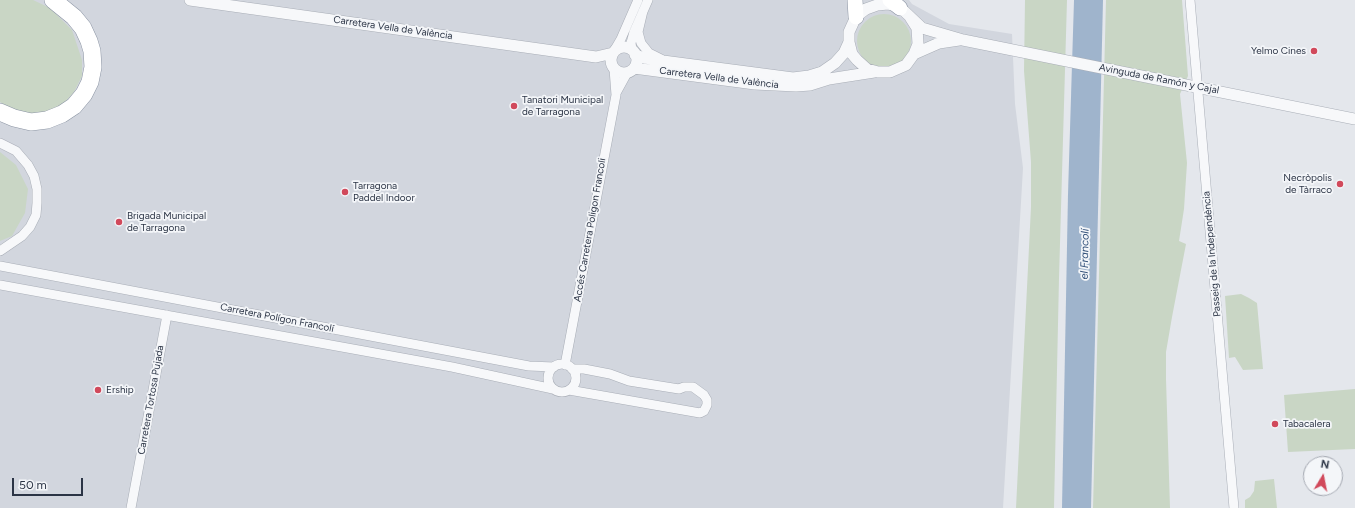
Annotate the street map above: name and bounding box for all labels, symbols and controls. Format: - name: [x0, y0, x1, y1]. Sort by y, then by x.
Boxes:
- street label: Carretera Vella de València: [333, 14, 453, 42]
- place label: Yelmo Cines: [1251, 45, 1306, 57]
- marker: Yelmo Cines: [1309, 46, 1319, 56]
- street label: Avinguda de Ramón y Cajal: [1098, 61, 1220, 97]
- street label: Carretera Vella de València: [659, 65, 779, 91]
- place label: Tanatori Municipal de Tarragona: [522, 94, 603, 118]
- marker: Tanatori Municipal de Tarragona: [509, 101, 519, 111]
- street label: Accés Carretera Poligon Francoli: [571, 157, 609, 303]
- place label: Necròpolis de Tàrraco: [1283, 172, 1332, 196]
- marker: Necròpolis de Tàrraco: [1335, 179, 1345, 189]
- place label: Tarragona Paddel Indoor: [353, 180, 415, 204]
- marker: Tarragona Paddel Indoor: [340, 187, 350, 197]
- street label: Passeig de la Independència: [1201, 191, 1223, 317]
- place label: Brigada Municipal de Tarragona: [127, 210, 206, 234]
- marker: Brigada Municipal de Tarragona: [114, 217, 124, 227]
- water label: el Francolí: [1078, 229, 1092, 279]
- street label: Carretera Polígon Francolí: [219, 301, 335, 335]
- street label: Carretera Tortosa Pujada: [135, 344, 167, 456]
- place label: Ership: [106, 384, 134, 396]
- marker: Ership: [93, 385, 103, 395]
- place label: Tabacalera: [1283, 418, 1331, 430]
- marker: Tabacalera: [1270, 419, 1280, 429]
- north arrow: [1303, 456, 1343, 496]
- text: N: [1320, 458, 1330, 472]
- scale bar: [14, 470, 85, 496]
- text: 50 m: [19, 478, 47, 492]

